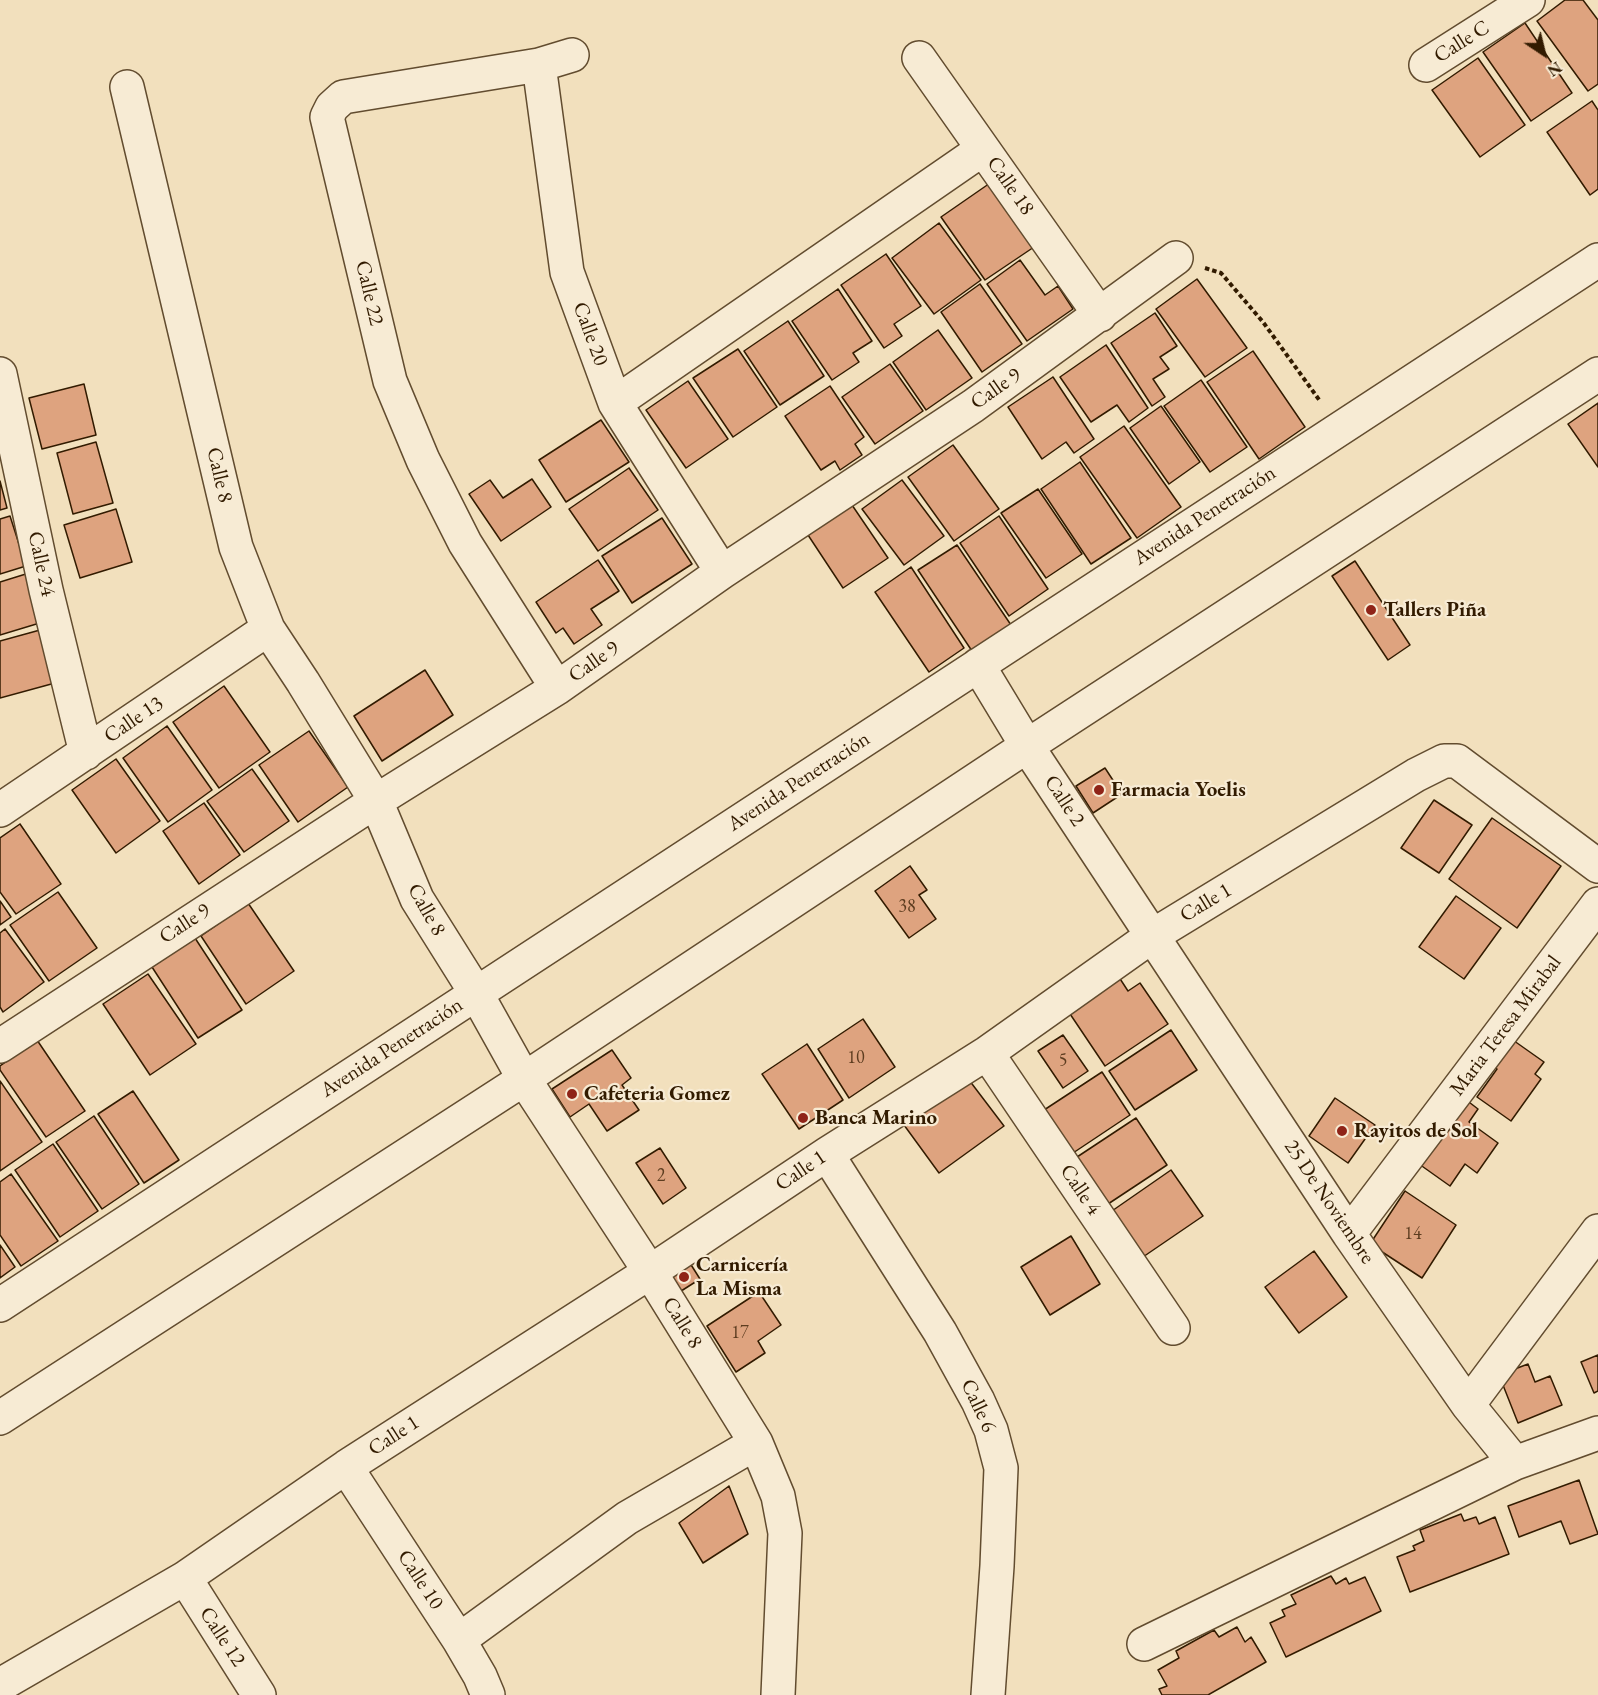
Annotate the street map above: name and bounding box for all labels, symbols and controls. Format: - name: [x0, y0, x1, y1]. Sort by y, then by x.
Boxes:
- street label: Calle C: [1430, 15, 1494, 69]
- north arrow: [1514, 24, 1574, 84]
- text: N: [1543, 57, 1566, 81]
- street label: Calle 18: [981, 152, 1039, 220]
- street label: Calle 22: [349, 258, 389, 328]
- street label: Calle 20: [567, 299, 613, 369]
- street label: Calle 9: [966, 363, 1026, 415]
- street label: Calle 8: [200, 445, 238, 505]
- street label: Avenida Penetración: [1129, 461, 1281, 571]
- street label: Calle 24: [22, 529, 60, 599]
- place label: Tallers Piña: [1383, 597, 1486, 623]
- marker: Tallers Piña: [1364, 603, 1378, 617]
- street label: Calle 9: [564, 636, 624, 688]
- street label: Calle 13: [100, 691, 168, 749]
- street label: Avenida Penetración: [723, 727, 875, 837]
- street label: Calle 2: [1038, 771, 1090, 831]
- place label: Farmacia Yoelis: [1111, 777, 1246, 803]
- marker: Farmacia Yoelis: [1092, 783, 1106, 797]
- street label: Calle 1: [1176, 878, 1236, 928]
- street label: Calle 8: [401, 879, 451, 941]
- house number: 38: [898, 896, 916, 918]
- street label: Calle 9: [155, 898, 215, 950]
- street label: Maria Teresa Mirabal: [1445, 951, 1567, 1101]
- street label: Avenida Penetración: [316, 993, 468, 1103]
- house number: 10: [847, 1047, 865, 1069]
- house number: 5: [1059, 1050, 1067, 1072]
- place label: Cafeteria Gomez: [584, 1081, 730, 1107]
- marker: Cafeteria Gomez: [565, 1087, 579, 1101]
- place label: Banca Marino: [815, 1105, 937, 1131]
- marker: Banca Marino: [796, 1111, 810, 1125]
- place label: Rayitos de Sol: [1354, 1118, 1478, 1144]
- marker: Rayitos de Sol: [1335, 1124, 1349, 1138]
- street label: 25 De Noviembre: [1278, 1135, 1380, 1269]
- street label: Calle 1: [771, 1145, 831, 1197]
- street label: Calle 4: [1054, 1160, 1106, 1220]
- house number: 2: [657, 1165, 665, 1187]
- house number: 14: [1404, 1223, 1422, 1245]
- place label: Carnicería La Misma: [696, 1252, 788, 1302]
- marker: Carnicería La Misma: [677, 1270, 691, 1284]
- street label: Calle 8: [657, 1293, 707, 1353]
- house number: 17: [731, 1322, 749, 1344]
- street label: Calle 6: [955, 1375, 1001, 1437]
- street label: Calle 1: [364, 1410, 424, 1462]
- street label: Calle 10: [391, 1545, 449, 1615]
- street label: Calle 12: [193, 1602, 251, 1672]

